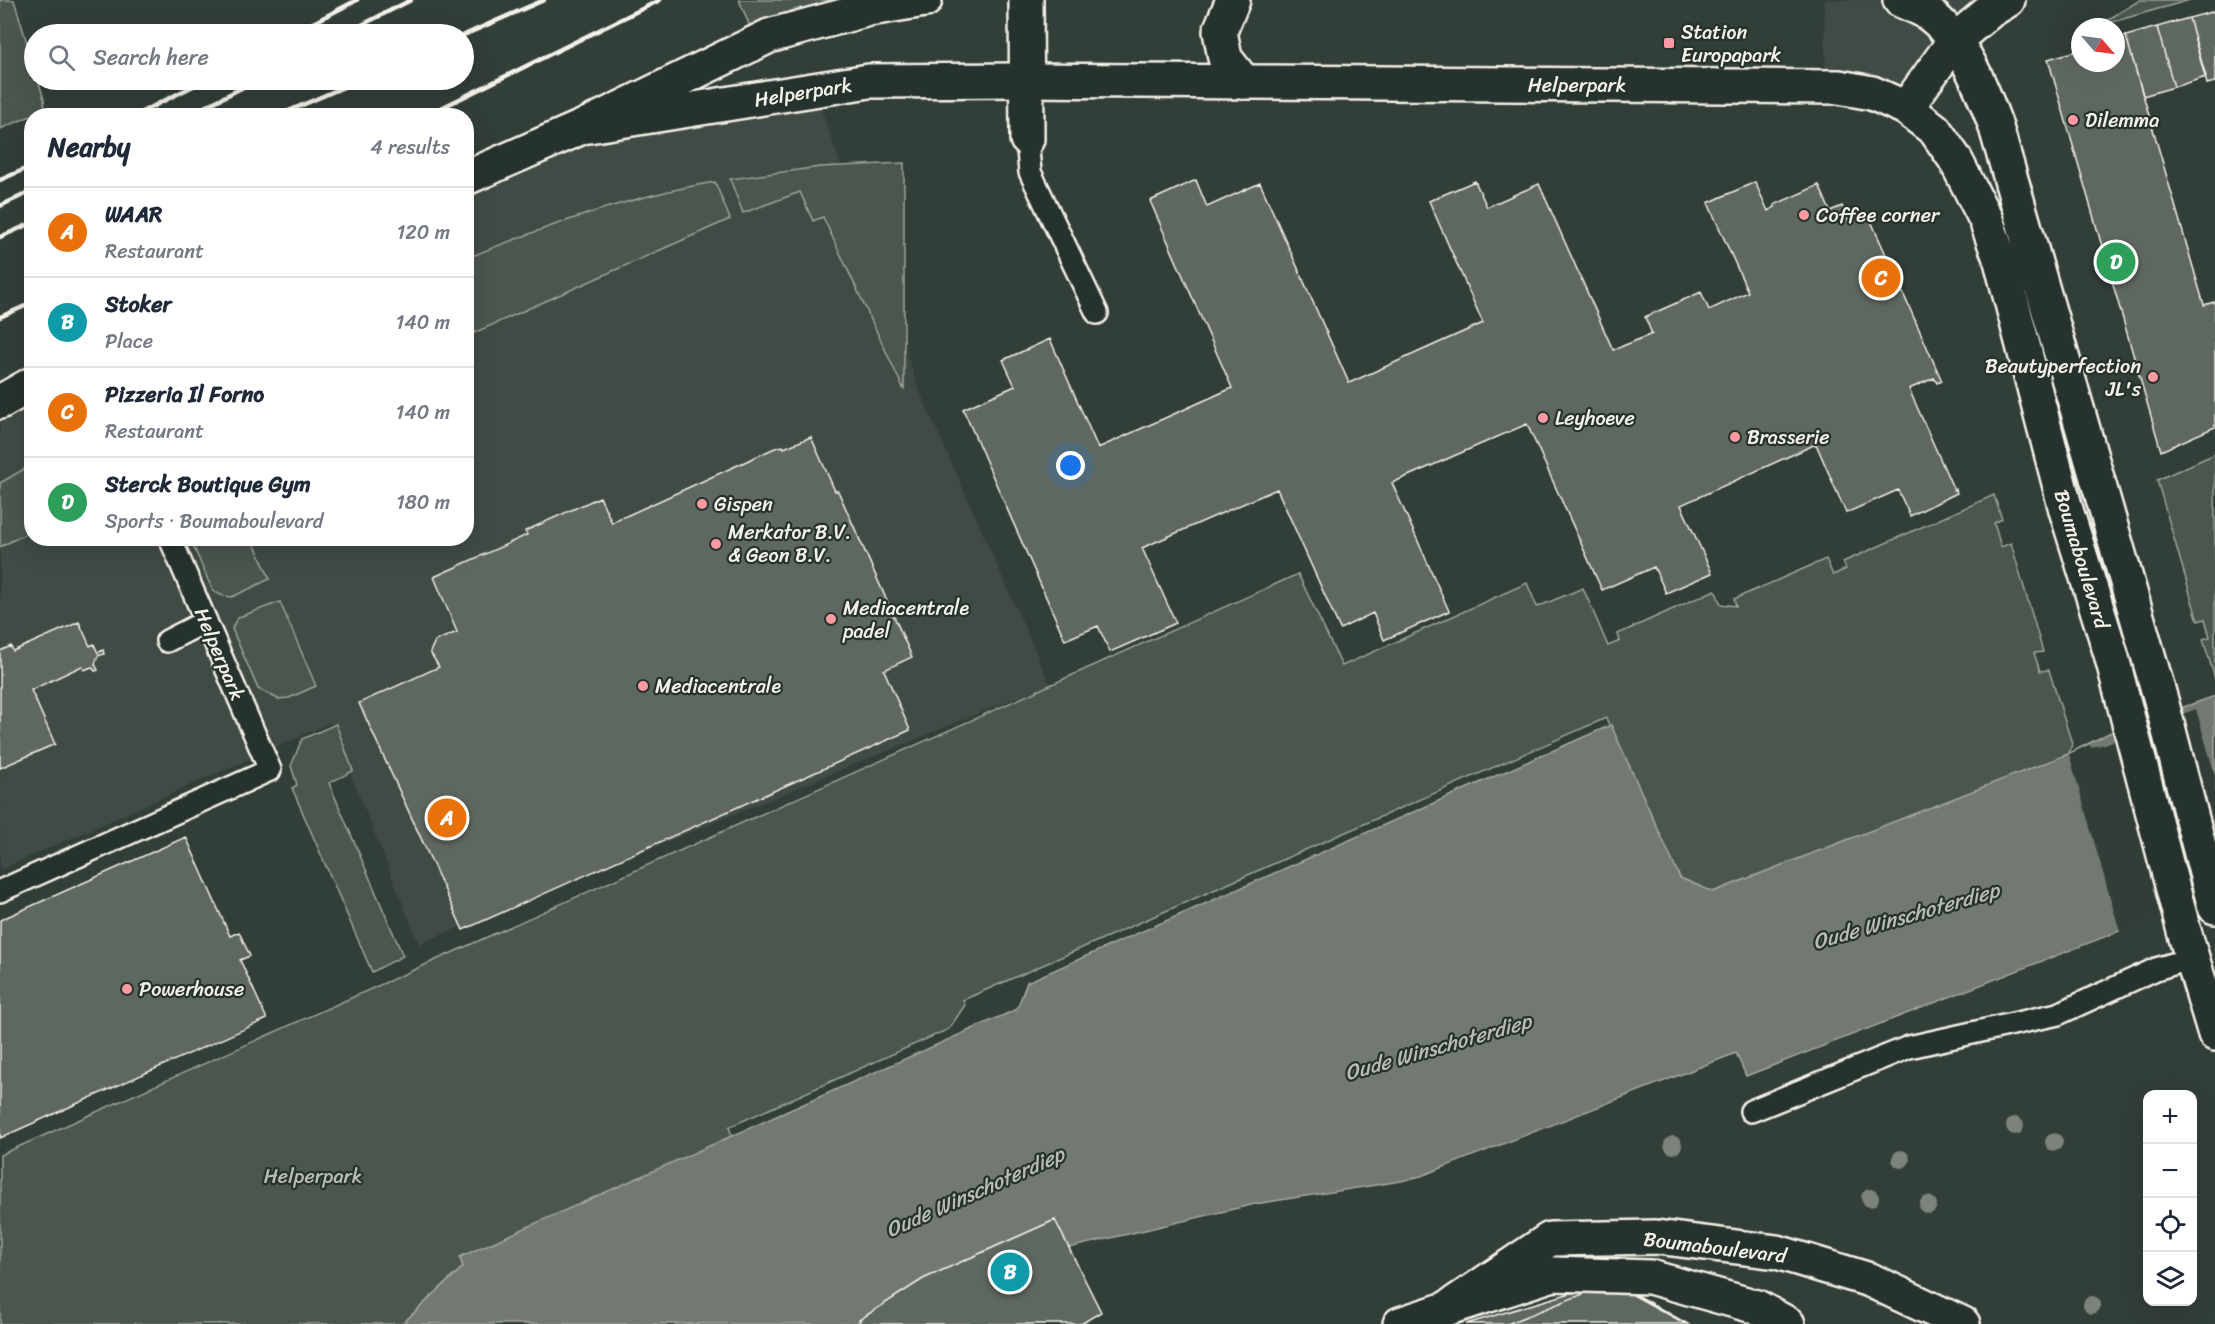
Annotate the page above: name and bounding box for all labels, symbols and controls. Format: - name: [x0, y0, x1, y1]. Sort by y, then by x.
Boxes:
- place label: Station Europapark: [1681, 15, 1782, 73]
- north arrow: [2071, 18, 2125, 72]
- search box: [24, 24, 474, 90]
- marker: Station Europapark: [1662, 36, 1676, 50]
- text: Search here: [93, 38, 209, 77]
- icon: search: [45, 41, 78, 74]
- street label: Helperpark: [752, 67, 855, 117]
- street label: Helperpark: [1528, 68, 1626, 103]
- place label: Dilemma: [2085, 103, 2159, 138]
- marker: Dilemma: [2066, 113, 2080, 127]
- text: Nearby: [48, 124, 130, 170]
- text: 4 results: [370, 130, 450, 165]
- text: WAAR: [105, 195, 162, 234]
- place label: Coffee corner: [1816, 198, 1941, 233]
- marker: Coffee corner: [1797, 208, 1811, 222]
- text: A: [61, 215, 74, 250]
- text: 120 m: [397, 215, 450, 250]
- text: Restaurant: [105, 234, 204, 269]
- pin: D: [2096, 240, 2136, 284]
- pin: C: [1862, 256, 1900, 300]
- text: Stoker: [105, 285, 172, 324]
- text: B: [61, 305, 74, 340]
- text: 140 m: [396, 305, 450, 340]
- text: Place: [105, 324, 153, 359]
- place label: Beautyperfection JL's: [1985, 349, 2142, 407]
- marker: Beautyperfection JL's: [2146, 370, 2160, 384]
- text: Pizzeria Il Forno: [105, 375, 264, 414]
- text: C: [61, 395, 74, 430]
- text: 140 m: [396, 395, 450, 430]
- place label: Leyhoeve: [1555, 401, 1635, 436]
- marker: Leyhoeve: [1536, 411, 1550, 425]
- text: Restaurant: [105, 414, 204, 449]
- place label: Brasserie: [1747, 420, 1830, 455]
- marker: Brasserie: [1728, 430, 1742, 444]
- your location: [1056, 451, 1085, 480]
- text: Sterck Boutique Gym: [105, 465, 311, 504]
- text: D: [62, 485, 73, 520]
- text: 180 m: [396, 485, 450, 520]
- street label: Boumaboulevard: [2044, 485, 2120, 634]
- place label: Gispen: [714, 487, 773, 522]
- marker: Gispen: [695, 497, 709, 511]
- text: Sports · Boumaboulevard: [105, 504, 323, 539]
- place label: Merkator B.V. & Geon B.V.: [728, 515, 851, 573]
- marker: Merkator B.V. & Geon B.V.: [709, 537, 723, 551]
- place label: Mediacentrale padel: [842, 591, 969, 649]
- street label: Helperpark: [184, 602, 255, 706]
- marker: Mediacentrale padel: [824, 612, 838, 626]
- place label: Mediacentrale: [655, 669, 781, 704]
- marker: Mediacentrale: [636, 679, 650, 693]
- pin: A: [428, 796, 466, 840]
- water label: Oude Winschoterdiep: [1808, 871, 2006, 961]
- place label: Powerhouse: [139, 972, 244, 1007]
- marker: Powerhouse: [120, 982, 134, 996]
- water label: Oude Winschoterdiep: [1340, 1002, 1538, 1092]
- map controls: [2143, 1090, 2197, 1306]
- button: +: [2143, 1090, 2197, 1144]
- water label: Oude Winschoterdiep: [879, 1135, 1073, 1249]
- button: −: [2143, 1144, 2197, 1198]
- park label: Helperpark: [264, 1159, 362, 1194]
- button: locate: [2143, 1198, 2197, 1252]
- street label: Boumaboulevard: [1641, 1221, 1790, 1274]
- pin: B: [990, 1250, 1030, 1294]
- button: layers: [2143, 1252, 2197, 1306]

